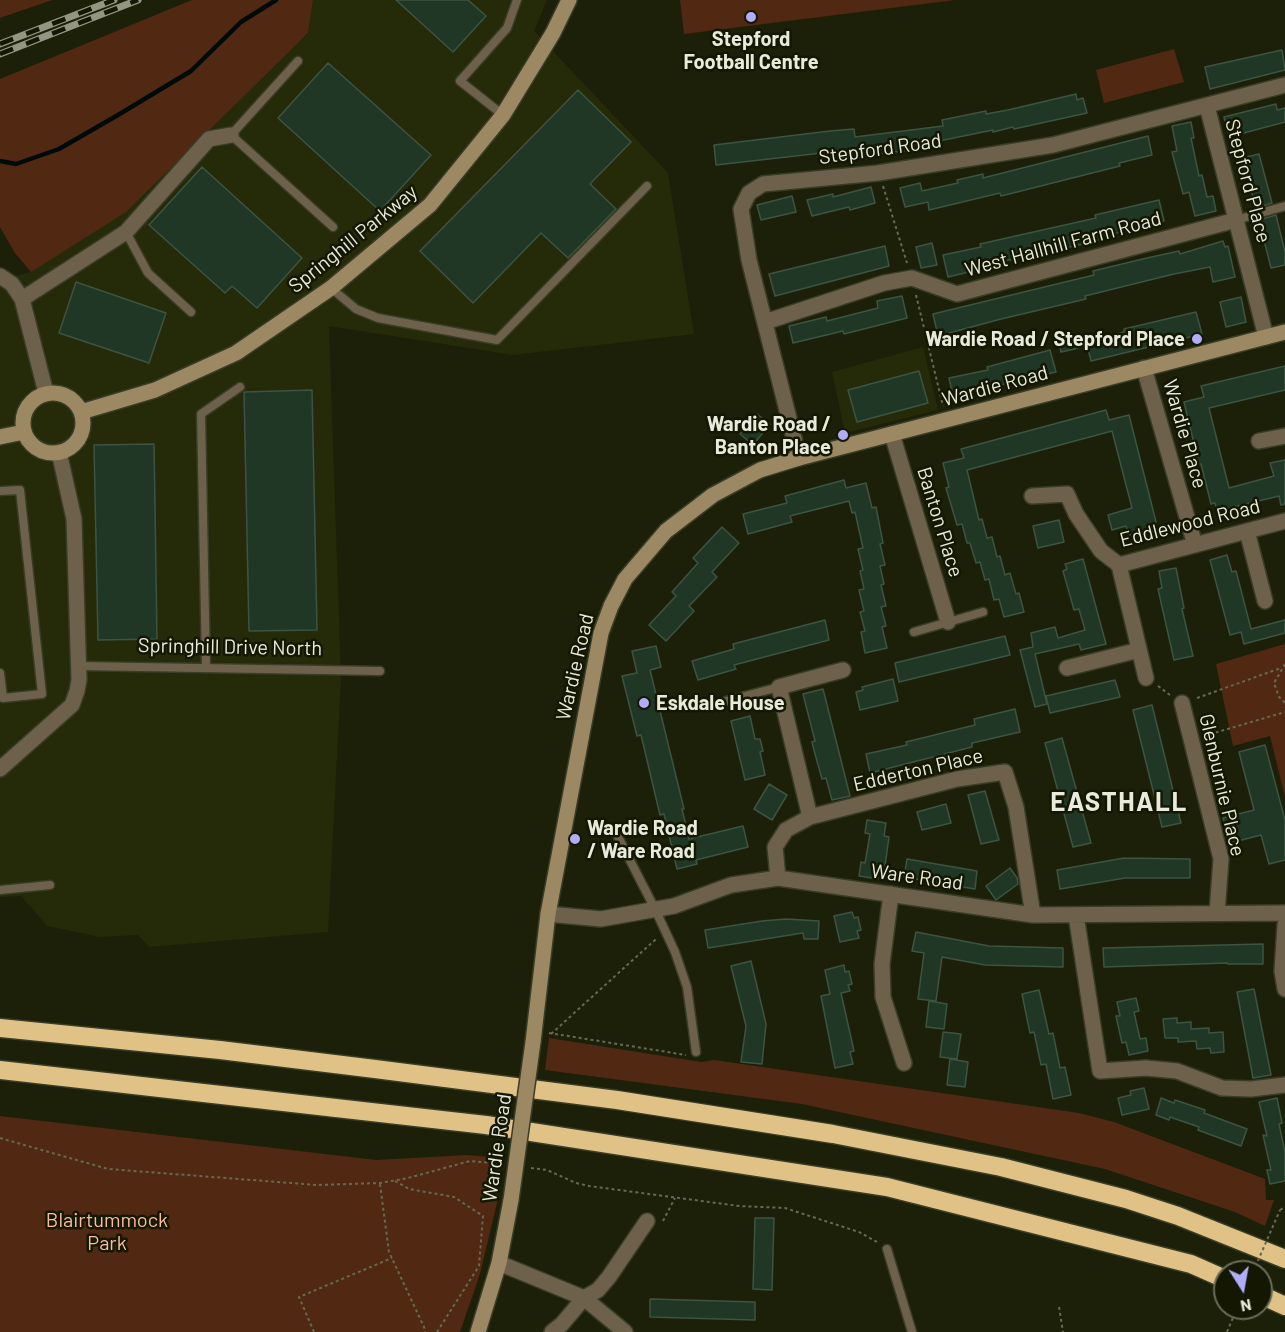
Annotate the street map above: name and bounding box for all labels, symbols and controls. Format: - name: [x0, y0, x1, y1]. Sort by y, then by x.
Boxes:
- marker: Stepford Football Centre: [744, 10, 758, 24]
- place label: Stepford Football Centre: [683, 27, 819, 74]
- street label: Stepford Place: [1220, 116, 1276, 246]
- street label: Stepford Road: [817, 129, 943, 169]
- street label: Springhill Parkway: [284, 180, 422, 298]
- street label: West Hallhill Farm Road: [962, 206, 1164, 282]
- place label: Wardie Road / Stepford Place: [925, 327, 1185, 351]
- marker: Wardie Road / Stepford Place: [1190, 332, 1204, 346]
- street label: Wardie Road: [939, 360, 1051, 412]
- street label: Wardie Place: [1158, 377, 1212, 491]
- place label: Wardie Road / Banton Place: [707, 412, 831, 459]
- marker: Wardie Road / Banton Place: [836, 428, 850, 442]
- street label: Banton Place: [912, 464, 968, 580]
- street label: Eddlewood Road: [1117, 494, 1263, 552]
- street label: Wardie Road: [551, 611, 599, 723]
- street label: Springhill Drive North: [138, 633, 322, 661]
- place label: Eskdale House: [656, 691, 785, 715]
- marker: Eskdale House: [637, 696, 651, 710]
- street label: Glenburnie Place: [1194, 711, 1250, 859]
- street label: Edderton Place: [851, 743, 985, 797]
- district label: EASTHALL: [1050, 786, 1188, 818]
- place label: Wardie Road / Ware Road: [587, 816, 698, 863]
- marker: Wardie Road / Ware Road: [568, 832, 582, 846]
- street label: Ware Road: [869, 859, 965, 895]
- street label: Wardie Road: [478, 1092, 516, 1204]
- park label: Blairtummock Park: [46, 1208, 168, 1255]
- north arrow: [1213, 1260, 1273, 1320]
- text: N: [1239, 1296, 1253, 1317]

